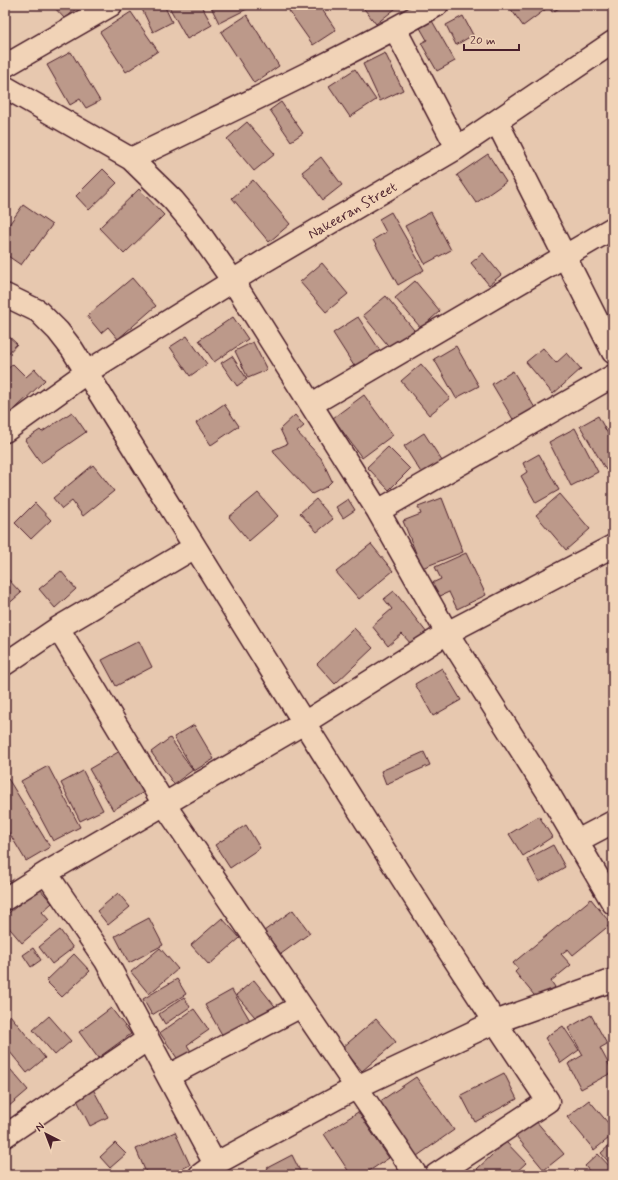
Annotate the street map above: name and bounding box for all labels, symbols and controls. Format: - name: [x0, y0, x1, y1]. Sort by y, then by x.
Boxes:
- scale bar: [464, 26, 519, 52]
- text: 20 m: [470, 33, 496, 49]
- street label: Nakeeran Street: [305, 178, 400, 244]
- north arrow: [26, 1114, 66, 1154]
- text: N: [33, 1120, 47, 1135]

